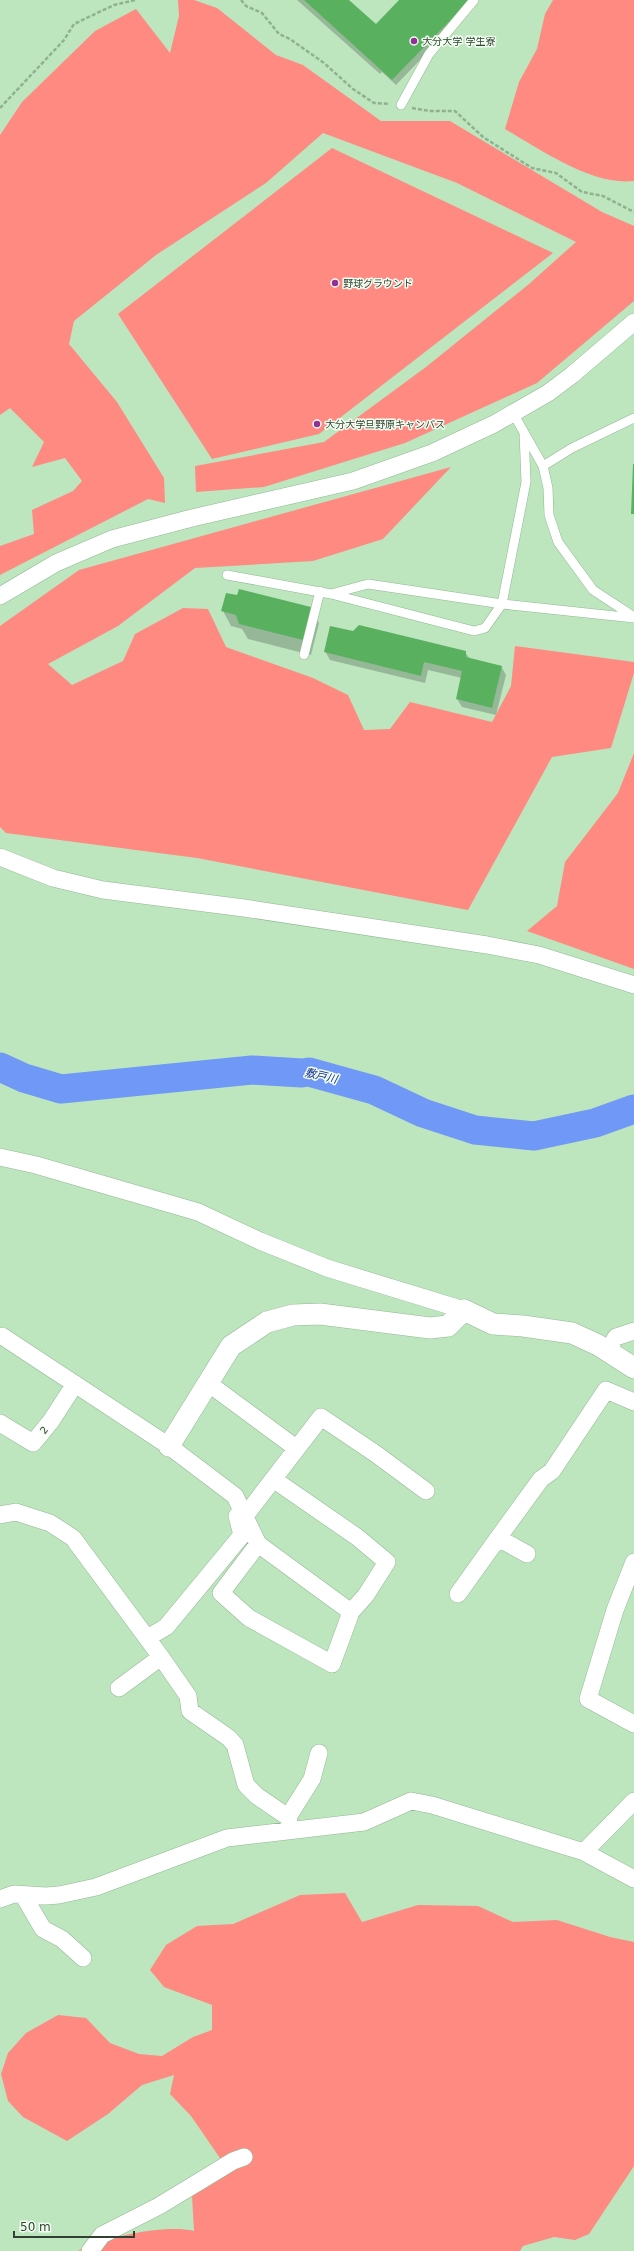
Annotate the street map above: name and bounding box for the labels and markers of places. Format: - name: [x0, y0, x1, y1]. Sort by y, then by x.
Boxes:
- marker: 大分大学 学生寮: [409, 36, 419, 46]
- place label: 大分大学 学生寮: [422, 36, 495, 47]
- marker: 野球グラウンド: [330, 278, 340, 288]
- place label: 野球グラウンド: [343, 278, 413, 289]
- marker: 大分大学旦野原キャンパス: [312, 419, 322, 429]
- place label: 大分大学旦野原キャンパス: [325, 419, 445, 430]

